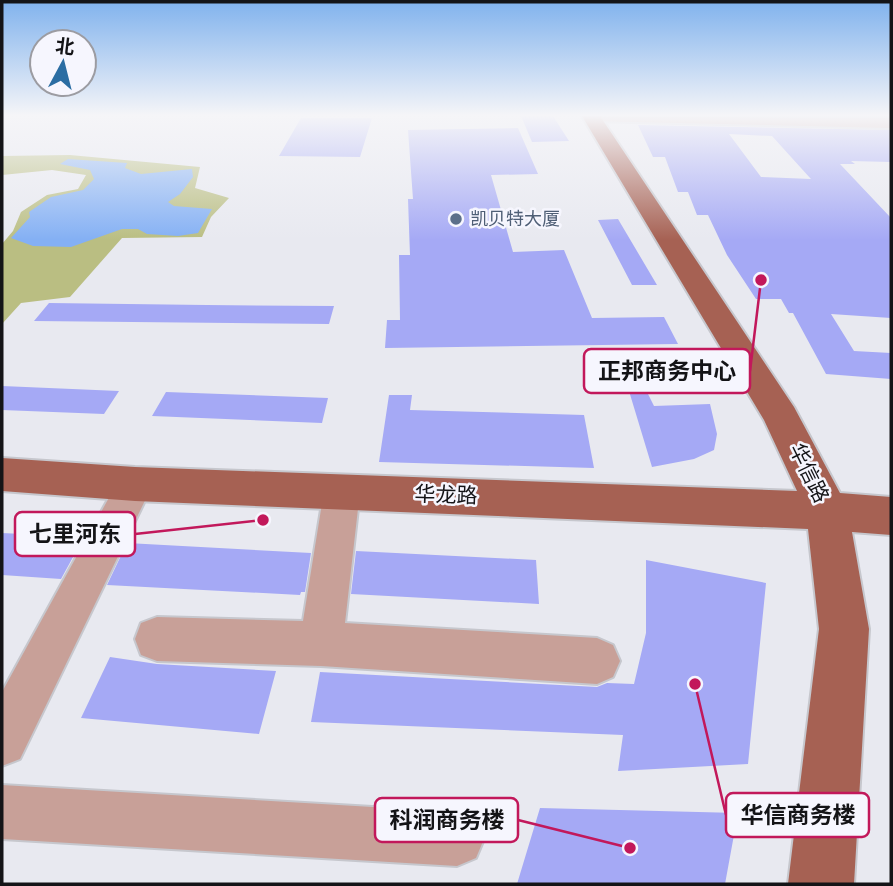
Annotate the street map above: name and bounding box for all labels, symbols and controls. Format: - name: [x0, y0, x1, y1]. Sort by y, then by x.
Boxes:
- north arrow: [28, 28, 98, 98]
- text: 北: [54, 32, 76, 60]
- place label: 凯贝特大厦: [470, 206, 560, 230]
- marker: 凯贝特大厦: [448, 211, 464, 227]
- callout: 正邦商务中心: [584, 349, 750, 393]
- text: 正邦商务中心: [598, 354, 736, 386]
- street label: 华信路: [784, 438, 836, 507]
- street label: 华龙路: [414, 479, 478, 509]
- callout: 七里河东: [15, 512, 135, 556]
- text: 七里河东: [29, 517, 121, 549]
- callout: 华信商务楼: [726, 793, 869, 837]
- callout: 科润商务楼: [375, 798, 518, 842]
- text: 华信商务楼: [741, 798, 856, 830]
- text: 科润商务楼: [390, 803, 505, 835]

